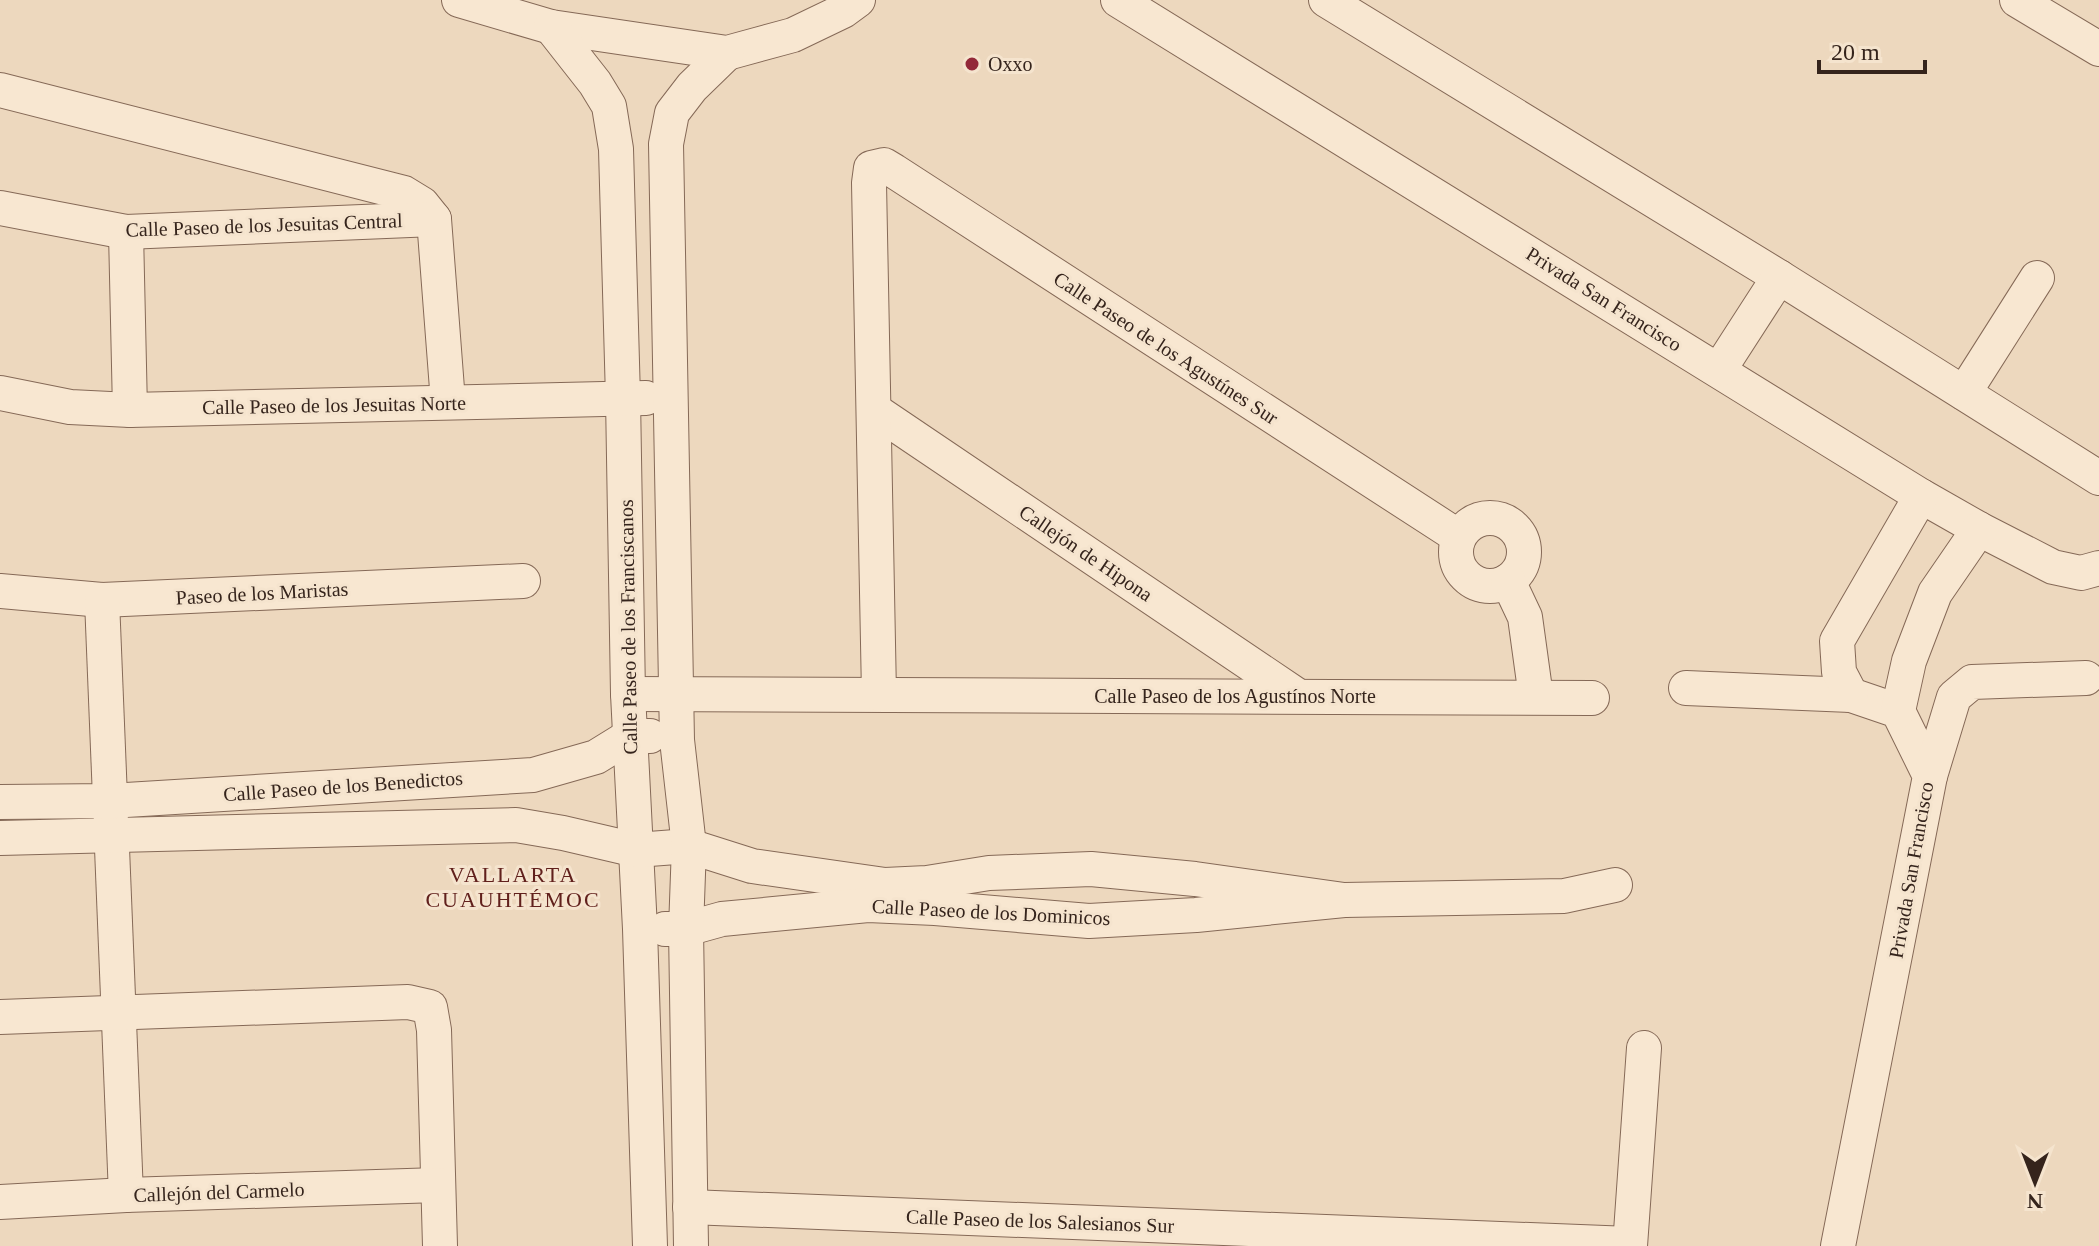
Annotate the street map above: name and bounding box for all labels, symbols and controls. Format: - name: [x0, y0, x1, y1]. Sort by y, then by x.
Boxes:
- scale bar: [1819, 24, 1925, 74]
- text: 20 m: [1831, 39, 1880, 65]
- place label: Oxxo: [988, 53, 1032, 75]
- marker: Oxxo: [963, 55, 981, 73]
- street label: Calle Paseo de los Jesuitas Central: [125, 209, 403, 241]
- street label: Privada San Francisco: [1522, 242, 1686, 356]
- street label: Calle Paseo de los Agustínes Sur: [1049, 267, 1282, 430]
- street label: Calle Paseo de los Jesuitas Norte: [202, 392, 466, 418]
- street label: Calle Paseo de los Franciscanos: [615, 499, 641, 755]
- street label: Callejón de Hipona: [1015, 500, 1157, 606]
- street label: Paseo de los Maristas: [175, 577, 349, 609]
- street label: Calle Paseo de los Agustínos Norte: [1094, 685, 1376, 708]
- street label: Calle Paseo de los Benedictos: [223, 767, 464, 805]
- street label: Privada San Francisco: [1885, 780, 1937, 960]
- district label: VALLARTA CUAUHTÉMOC: [425, 862, 601, 912]
- street label: Calle Paseo de los Dominicos: [871, 895, 1111, 929]
- north arrow: [1995, 1142, 2075, 1222]
- street label: Callejón del Carmelo: [133, 1178, 305, 1207]
- text: N: [2027, 1189, 2043, 1214]
- street label: Calle Paseo de los Salesianos Sur: [906, 1205, 1175, 1237]

